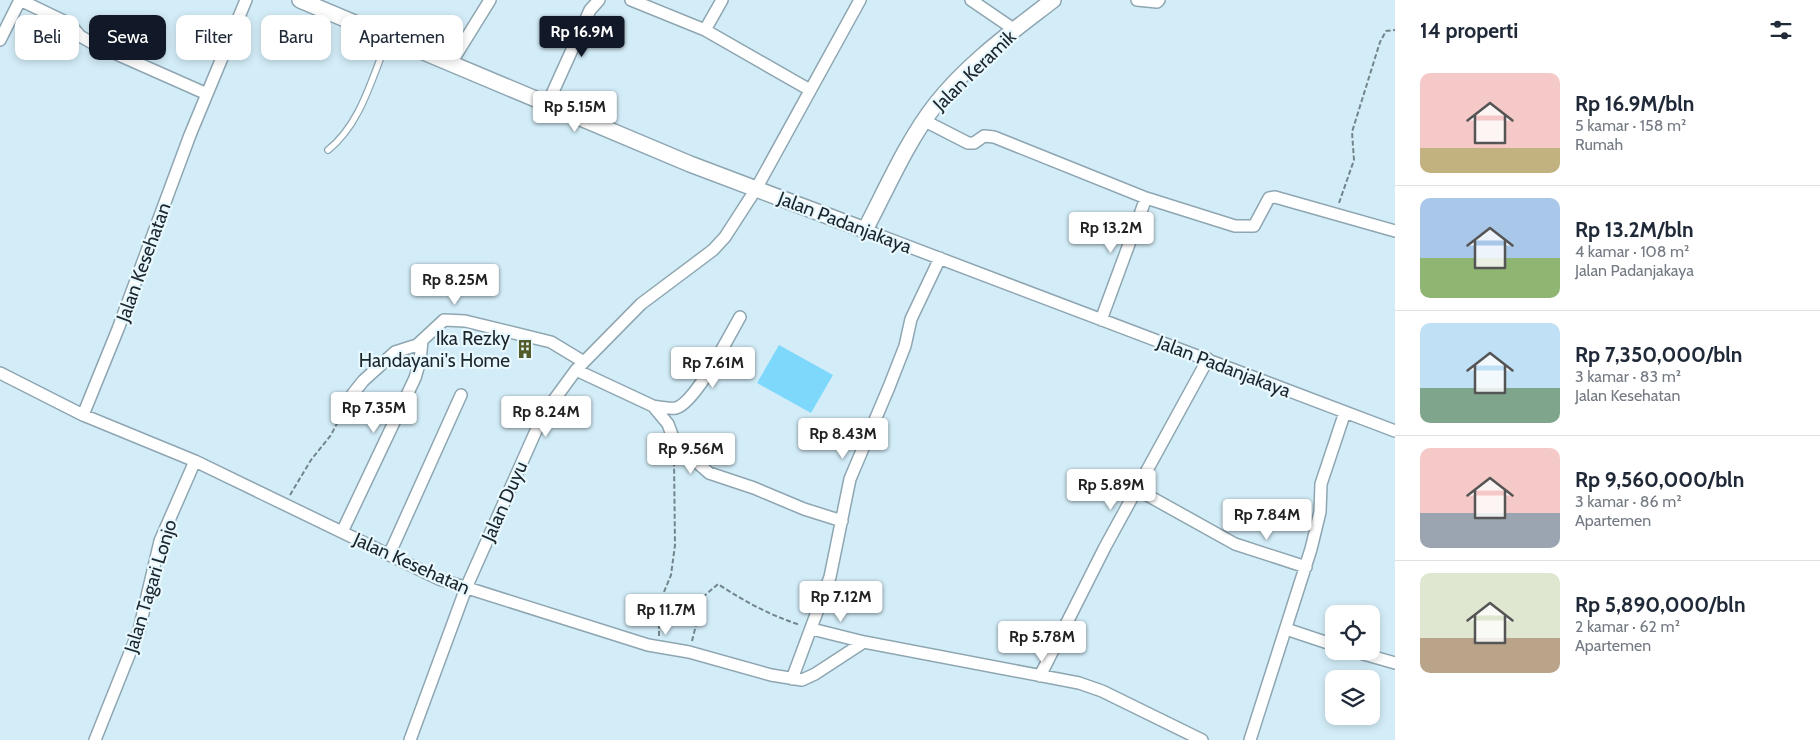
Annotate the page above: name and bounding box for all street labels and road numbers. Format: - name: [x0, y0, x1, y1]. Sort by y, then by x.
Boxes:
- street label: Jalan Keramik: [927, 25, 1021, 116]
- street label: Jalan Padanjakaya: [774, 186, 915, 259]
- street label: Jalan Kesehatan: [111, 199, 176, 326]
- street label: Jalan Padanjakaya: [1153, 330, 1294, 403]
- street label: Jalan Duyu: [476, 457, 532, 546]
- street label: Jalan Tagari Lonjo: [119, 517, 182, 657]
- street label: Jalan Kesehatan: [349, 527, 474, 599]

